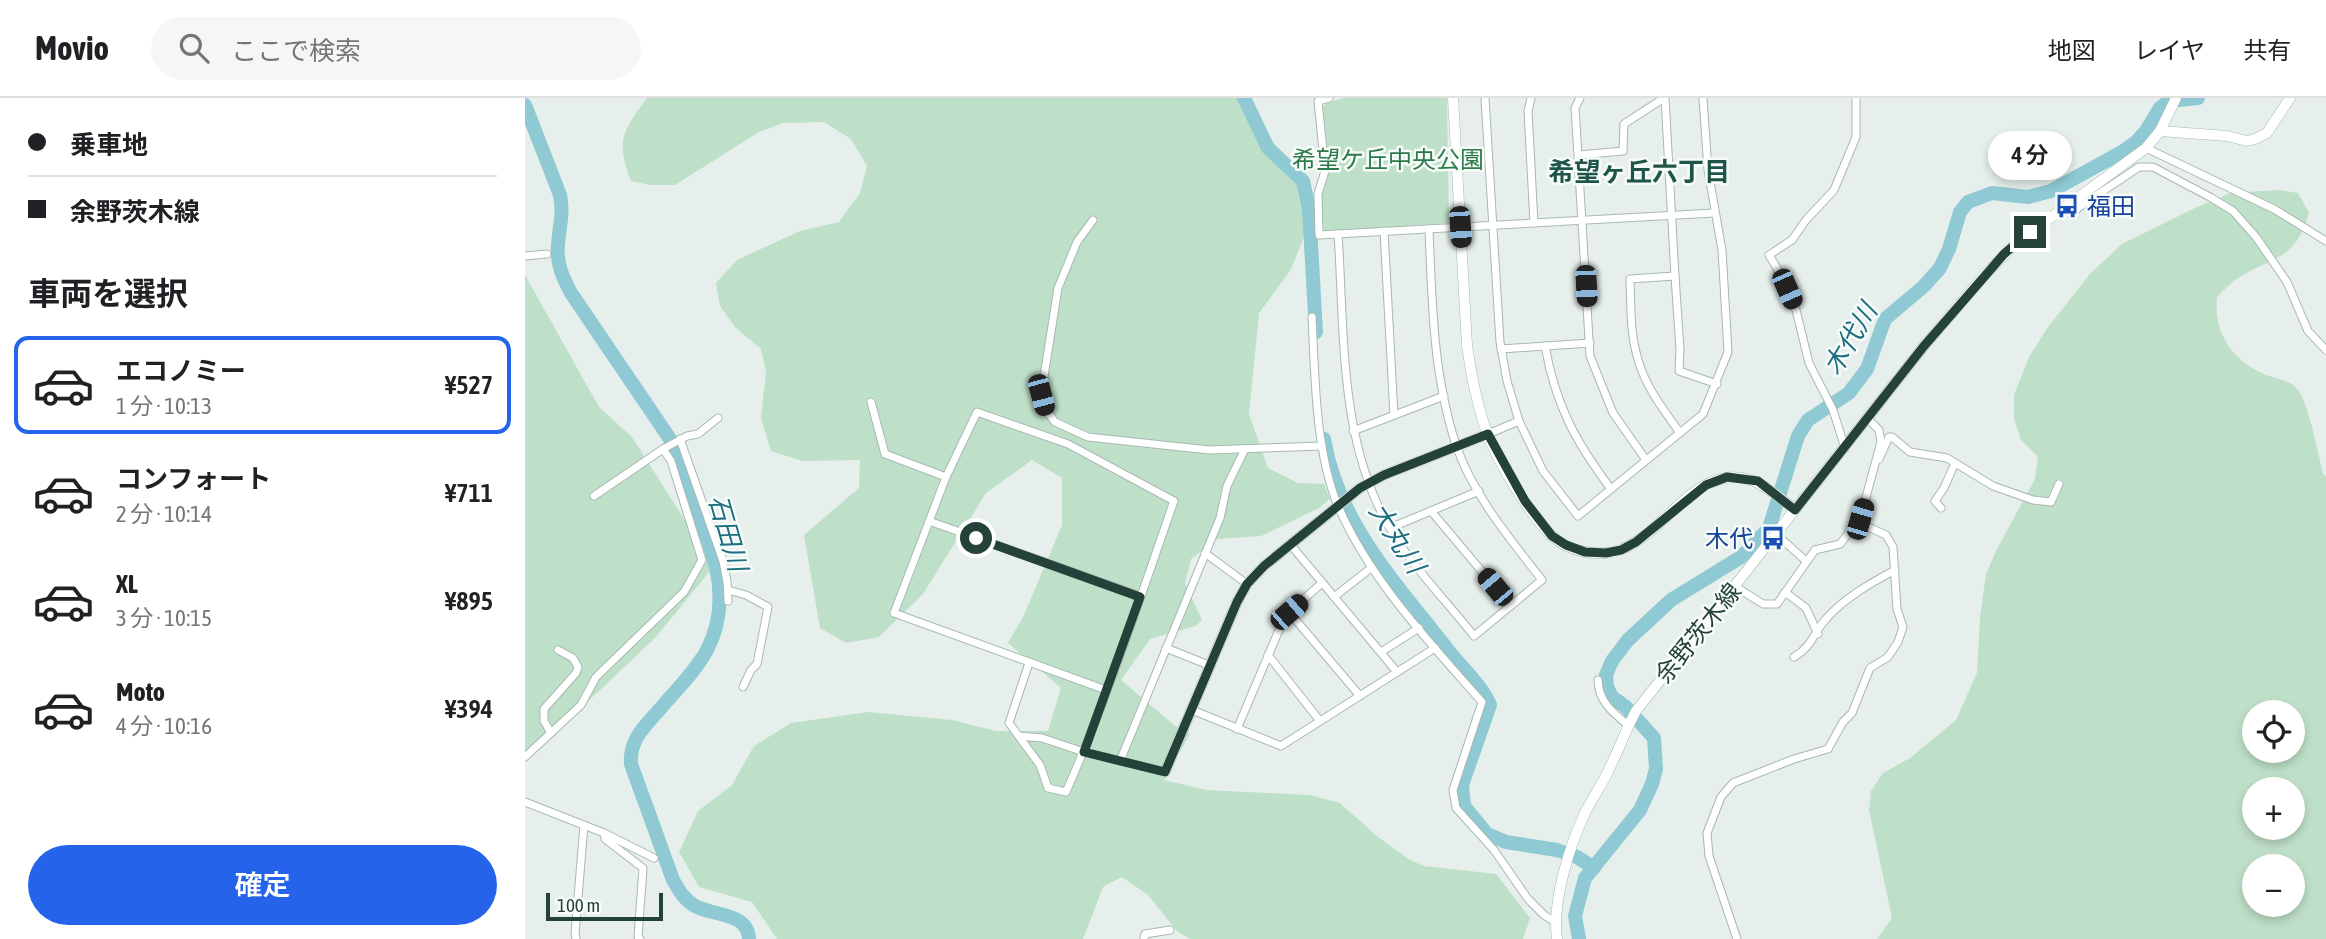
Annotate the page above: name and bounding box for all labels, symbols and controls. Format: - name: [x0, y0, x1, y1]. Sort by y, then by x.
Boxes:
- search box: [151, 17, 641, 80]
- text: Movio: [35, 29, 109, 67]
- icon: search: [175, 29, 213, 67]
- text: ここで検索: [231, 36, 361, 66]
- text: 地図: [2048, 37, 2096, 64]
- text: レイヤ: [2134, 37, 2205, 64]
- text: 共有: [2243, 37, 2291, 64]
- text: 乗車地: [70, 130, 148, 160]
- callout: 4 分: [1988, 130, 2072, 180]
- text: 4 分: [2012, 142, 2048, 168]
- park label: 希望ケ丘中央公園: [1292, 146, 1484, 173]
- district label: 希望ヶ丘六丁目: [1548, 157, 1730, 187]
- bus stop icon: 福田: [2053, 192, 2081, 220]
- place label: 福田: [2087, 193, 2135, 220]
- text: 余野茨木線: [70, 197, 200, 227]
- car: [1449, 205, 1472, 249]
- route end: [2014, 216, 2046, 248]
- car: [1575, 264, 1598, 308]
- car: [1769, 266, 1806, 312]
- text: 車両を選択: [28, 275, 188, 312]
- water label: 木代川: [1817, 295, 1884, 380]
- icon: car: [32, 354, 95, 417]
- text: エコノミー: [116, 356, 246, 386]
- text: ¥527: [445, 370, 493, 400]
- car: [1026, 372, 1057, 418]
- text: 1 分 · 10:13: [116, 393, 212, 419]
- icon: car: [32, 462, 95, 525]
- text: コンフォート: [116, 464, 271, 494]
- text: ¥711: [445, 478, 493, 508]
- water label: 石田川: [703, 491, 754, 578]
- car: [1845, 496, 1876, 542]
- water label: 大丸川: [1363, 497, 1432, 581]
- text: 2 分 · 10:14: [116, 501, 212, 527]
- route start: [960, 522, 992, 554]
- bus stop icon: 木代: [1759, 524, 1787, 552]
- place label: 木代: [1705, 525, 1753, 552]
- car: [1474, 564, 1517, 610]
- text: XL: [116, 569, 138, 599]
- icon: car: [32, 570, 95, 633]
- street label: 余野茨木線: [1650, 578, 1746, 688]
- text: ¥895: [445, 586, 493, 616]
- car: [1267, 590, 1312, 634]
- text: 3 分 · 10:15: [116, 605, 212, 631]
- text: Moto: [116, 677, 165, 707]
- icon: car: [32, 678, 95, 741]
- text: ¥394: [445, 694, 493, 724]
- map controls: [2242, 700, 2305, 917]
- button: locate: [2242, 700, 2305, 763]
- text: 4 分 · 10:16: [116, 713, 212, 739]
- button: +: [2242, 777, 2305, 840]
- button: 確定: [28, 845, 497, 925]
- button: −: [2242, 854, 2305, 917]
- scale bar: [546, 890, 663, 922]
- text: 100 m: [557, 894, 600, 916]

